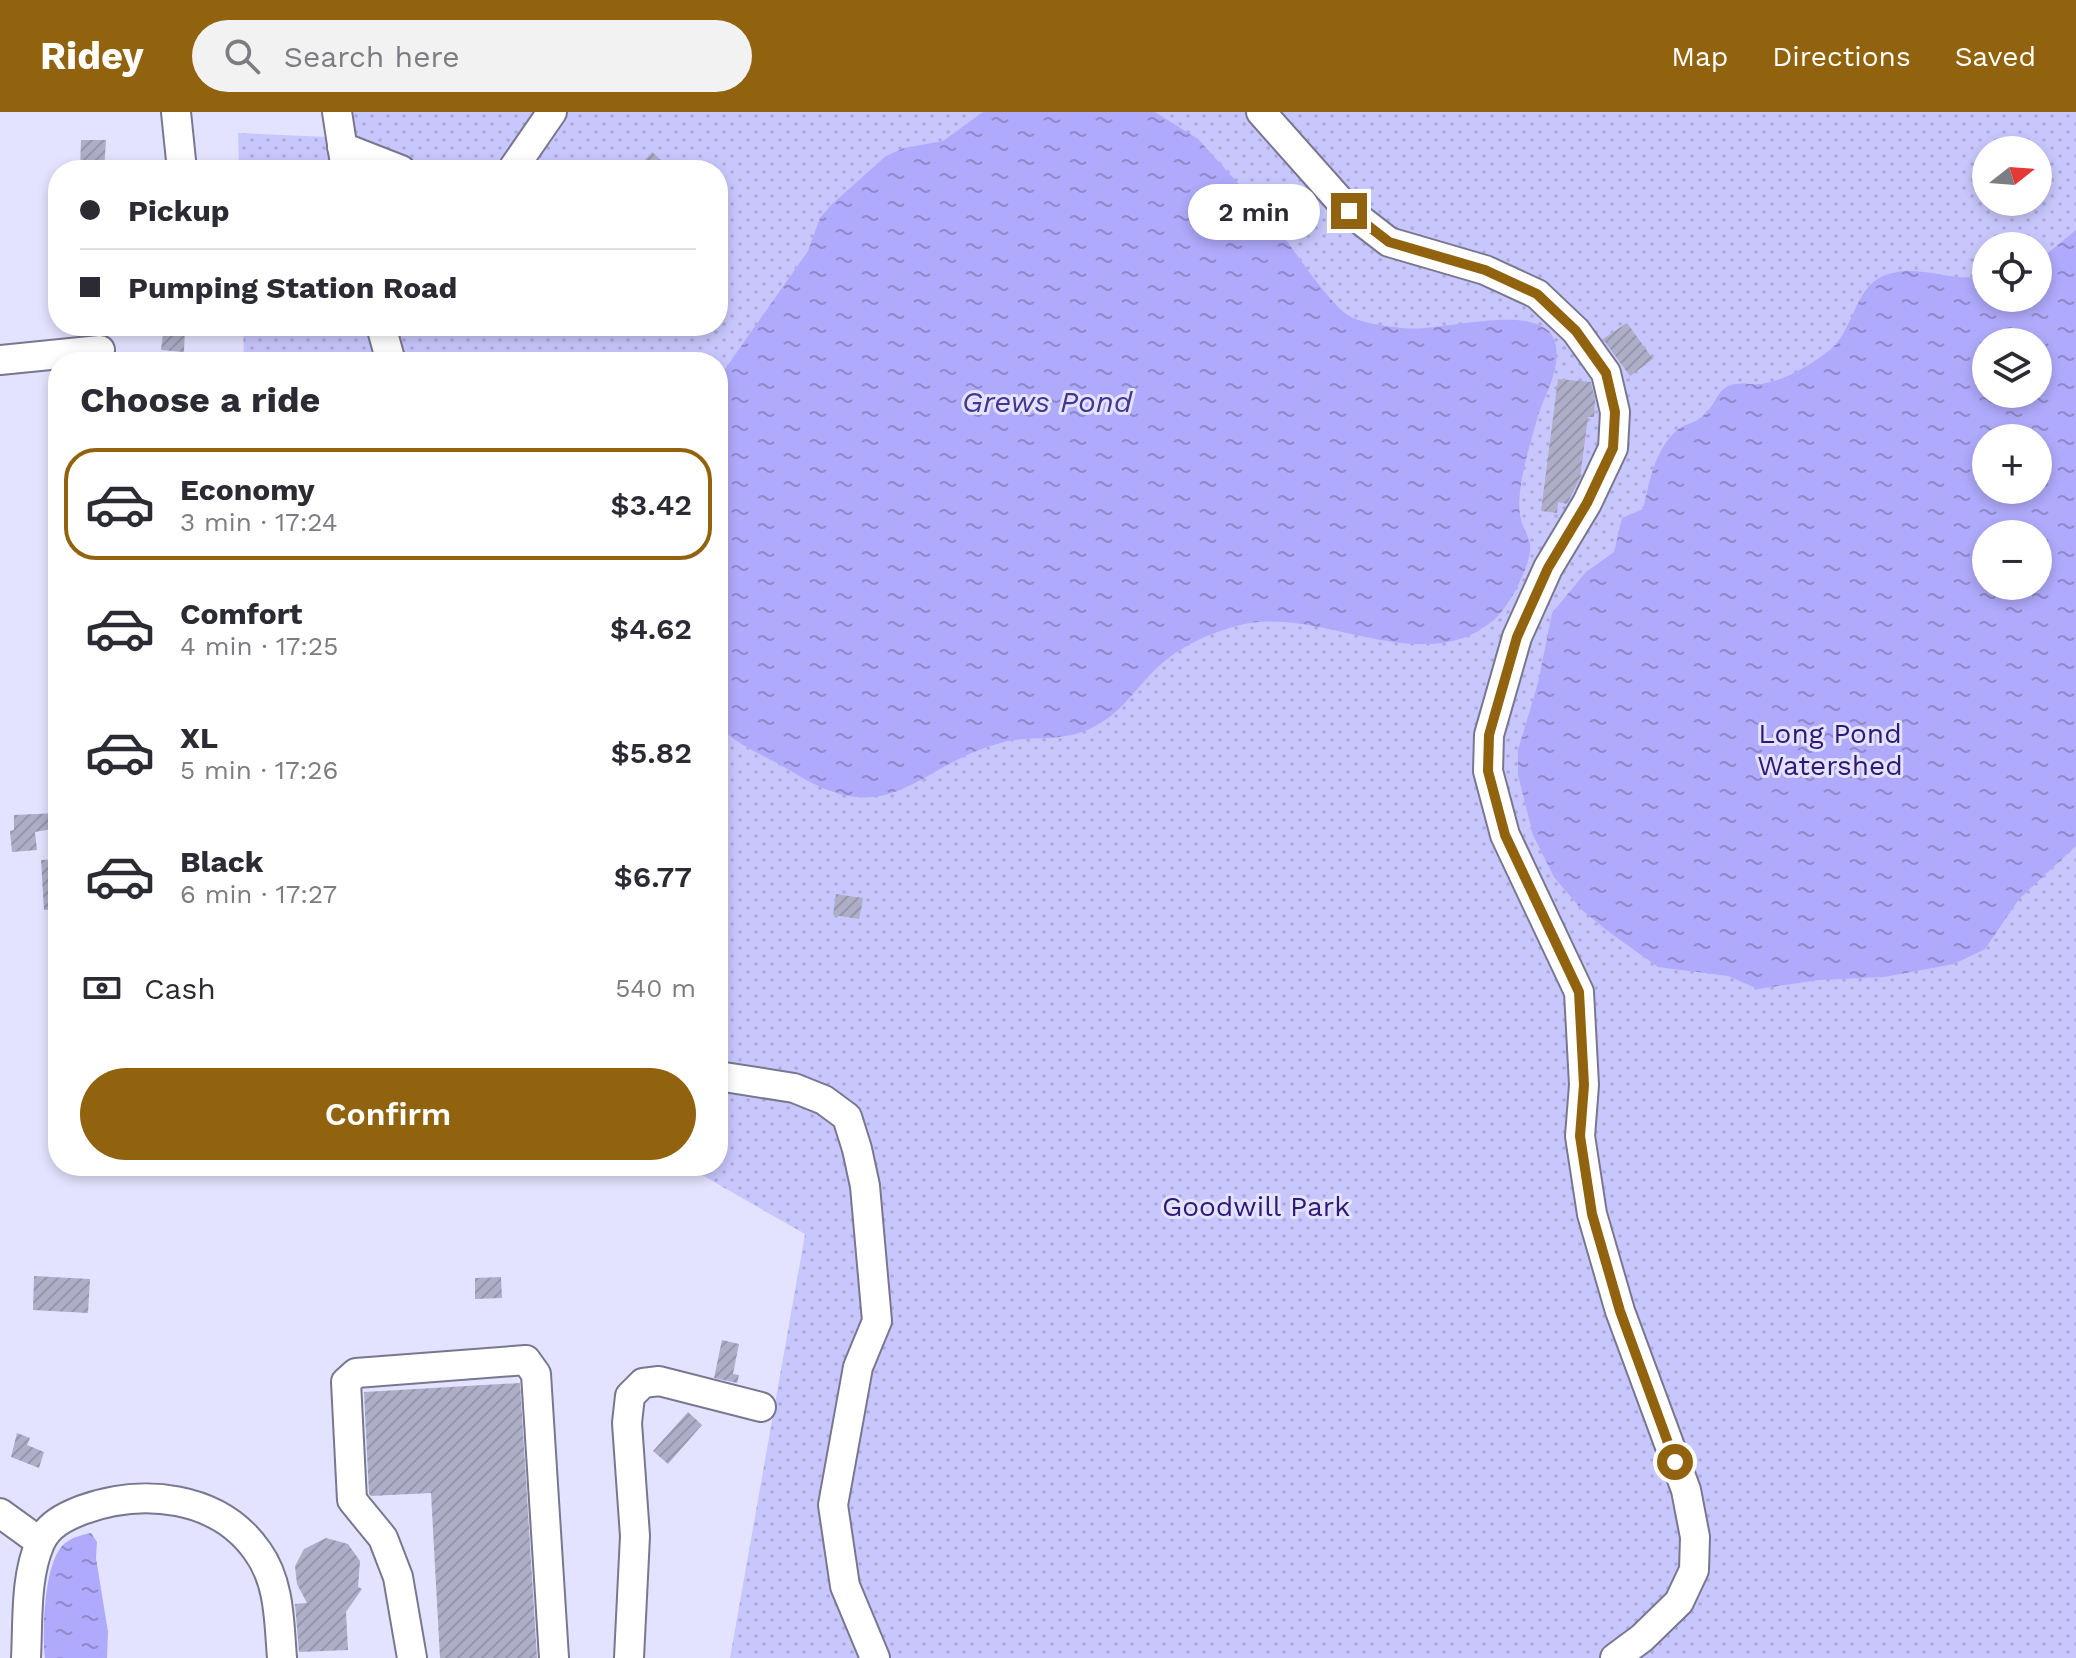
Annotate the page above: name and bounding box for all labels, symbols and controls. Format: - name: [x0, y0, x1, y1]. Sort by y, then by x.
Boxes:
- search box: [192, 20, 752, 92]
- text: Ridey: [40, 34, 144, 78]
- icon: search: [220, 34, 264, 78]
- text: Search here: [284, 39, 460, 74]
- text: Map: [1671, 40, 1728, 73]
- text: Directions: [1772, 40, 1911, 73]
- text: Saved: [1955, 40, 2036, 73]
- north arrow: [1972, 136, 2052, 216]
- map controls: [1972, 136, 2052, 600]
- callout: 2 min: [1189, 183, 1321, 239]
- text: Pickup: [128, 193, 230, 228]
- route end: [1331, 193, 1367, 229]
- text: 2 min: [1218, 197, 1290, 227]
- button: locate: [1972, 232, 2052, 312]
- text: Pumping Station Road: [128, 270, 457, 305]
- button: layers: [1972, 328, 2052, 408]
- text: Choose a ride: [80, 379, 320, 421]
- water label: Grews Pond: [962, 384, 1134, 419]
- button: +: [1972, 424, 2052, 504]
- icon: car: [84, 468, 156, 540]
- text: Economy: [180, 472, 315, 507]
- text: $3.42: [611, 487, 692, 522]
- text: 3 min · 17:24: [180, 507, 338, 537]
- button: −: [1972, 520, 2052, 600]
- icon: car: [84, 592, 156, 664]
- text: Comfort: [180, 596, 302, 631]
- text: $4.62: [610, 611, 692, 646]
- text: 4 min · 17:25: [180, 631, 338, 661]
- icon: car: [84, 716, 156, 788]
- park label: Long Pond Watershed: [1757, 717, 1903, 782]
- text: XL: [180, 720, 218, 755]
- text: $5.82: [611, 735, 692, 770]
- text: 5 min · 17:26: [180, 755, 338, 785]
- icon: car: [84, 840, 156, 912]
- text: Black: [180, 844, 264, 879]
- text: $6.77: [614, 859, 692, 894]
- text: 6 min · 17:27: [180, 879, 337, 909]
- icon: cash: [80, 966, 124, 1010]
- text: Cash: [144, 971, 216, 1006]
- text: 540 m: [615, 973, 696, 1003]
- button: Confirm: [80, 1068, 696, 1160]
- park label: Goodwill Park: [1162, 1190, 1350, 1223]
- route start: [1657, 1444, 1693, 1480]

